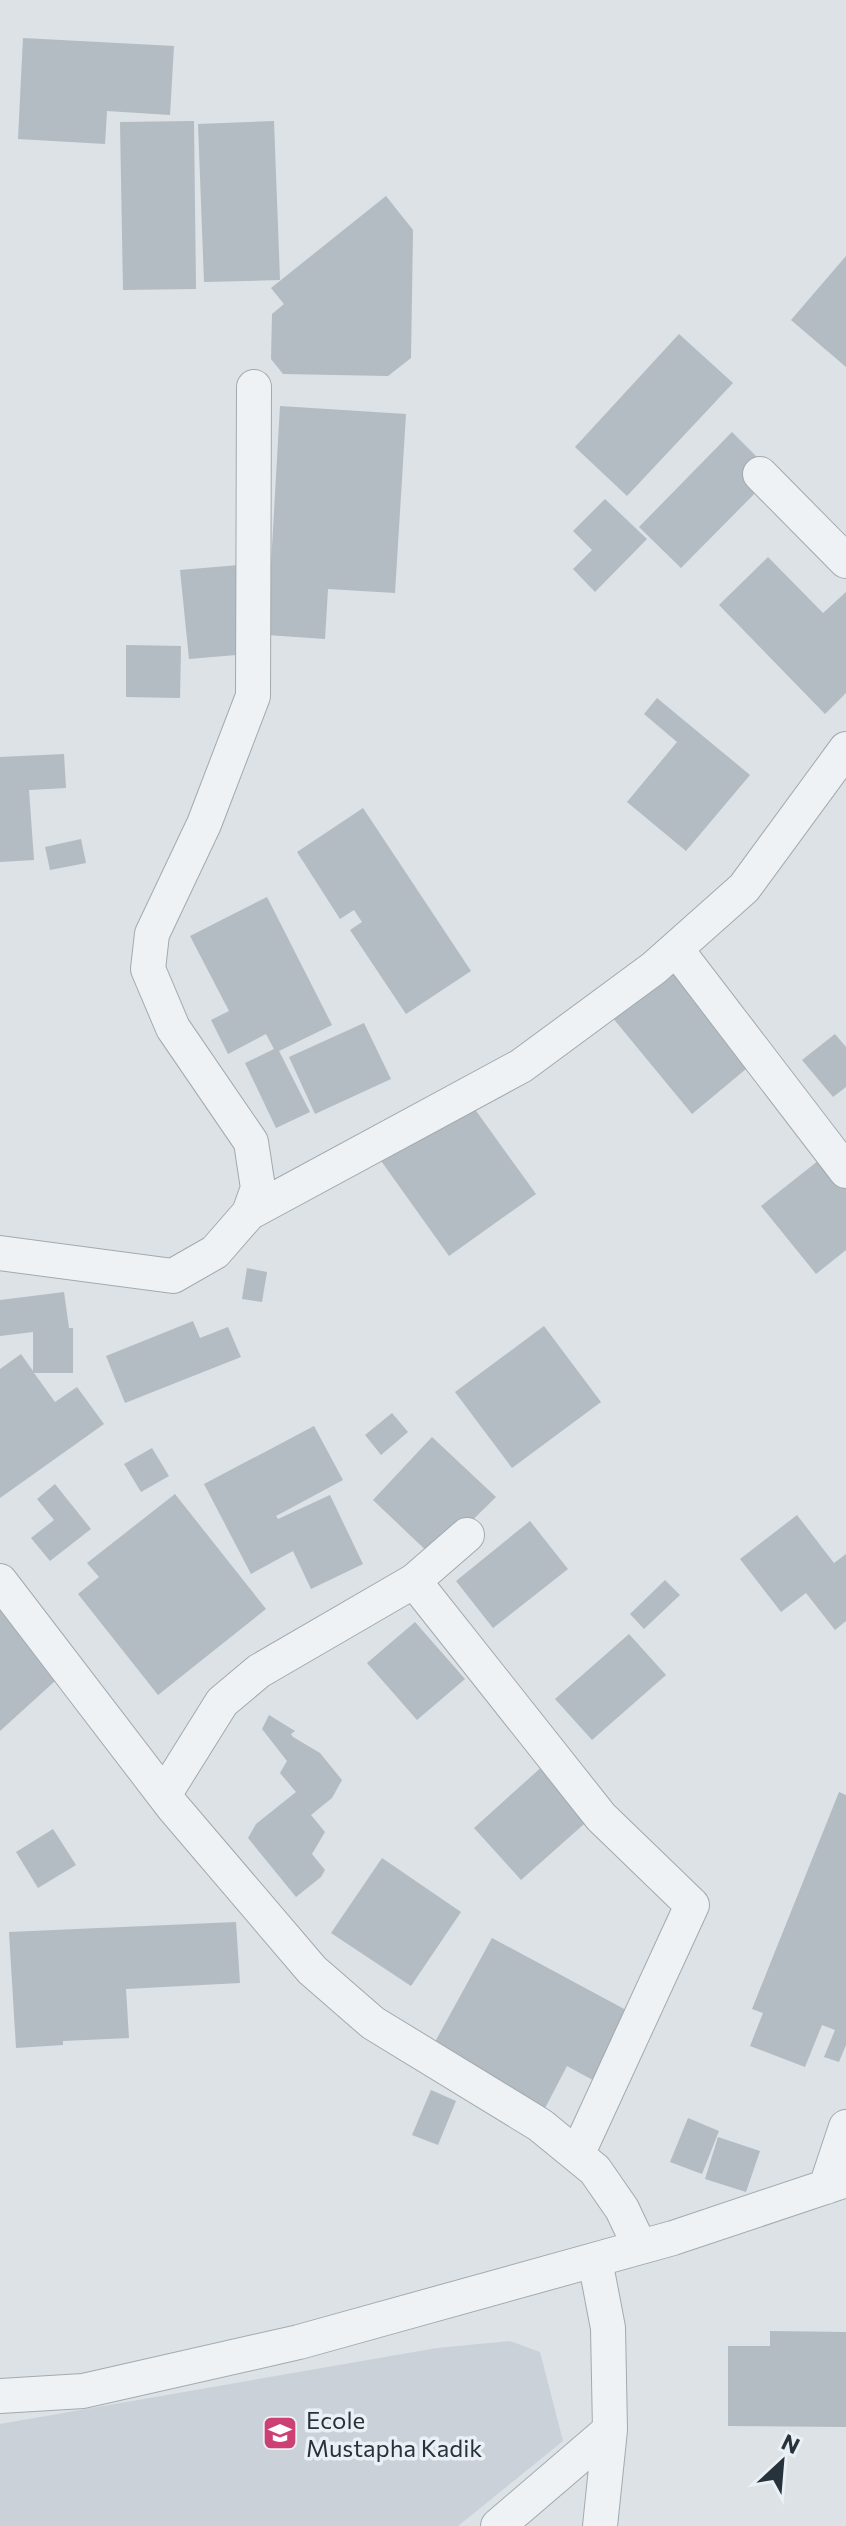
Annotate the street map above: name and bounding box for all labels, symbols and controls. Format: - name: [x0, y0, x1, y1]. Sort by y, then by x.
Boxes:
- place label: Ecole Mustapha Kadik: [306, 2405, 482, 2462]
- school or university icon: Ecole Mustapha Kadik: [261, 2414, 299, 2452]
- north arrow: [742, 2422, 822, 2502]
- text: N: [778, 2428, 804, 2459]

